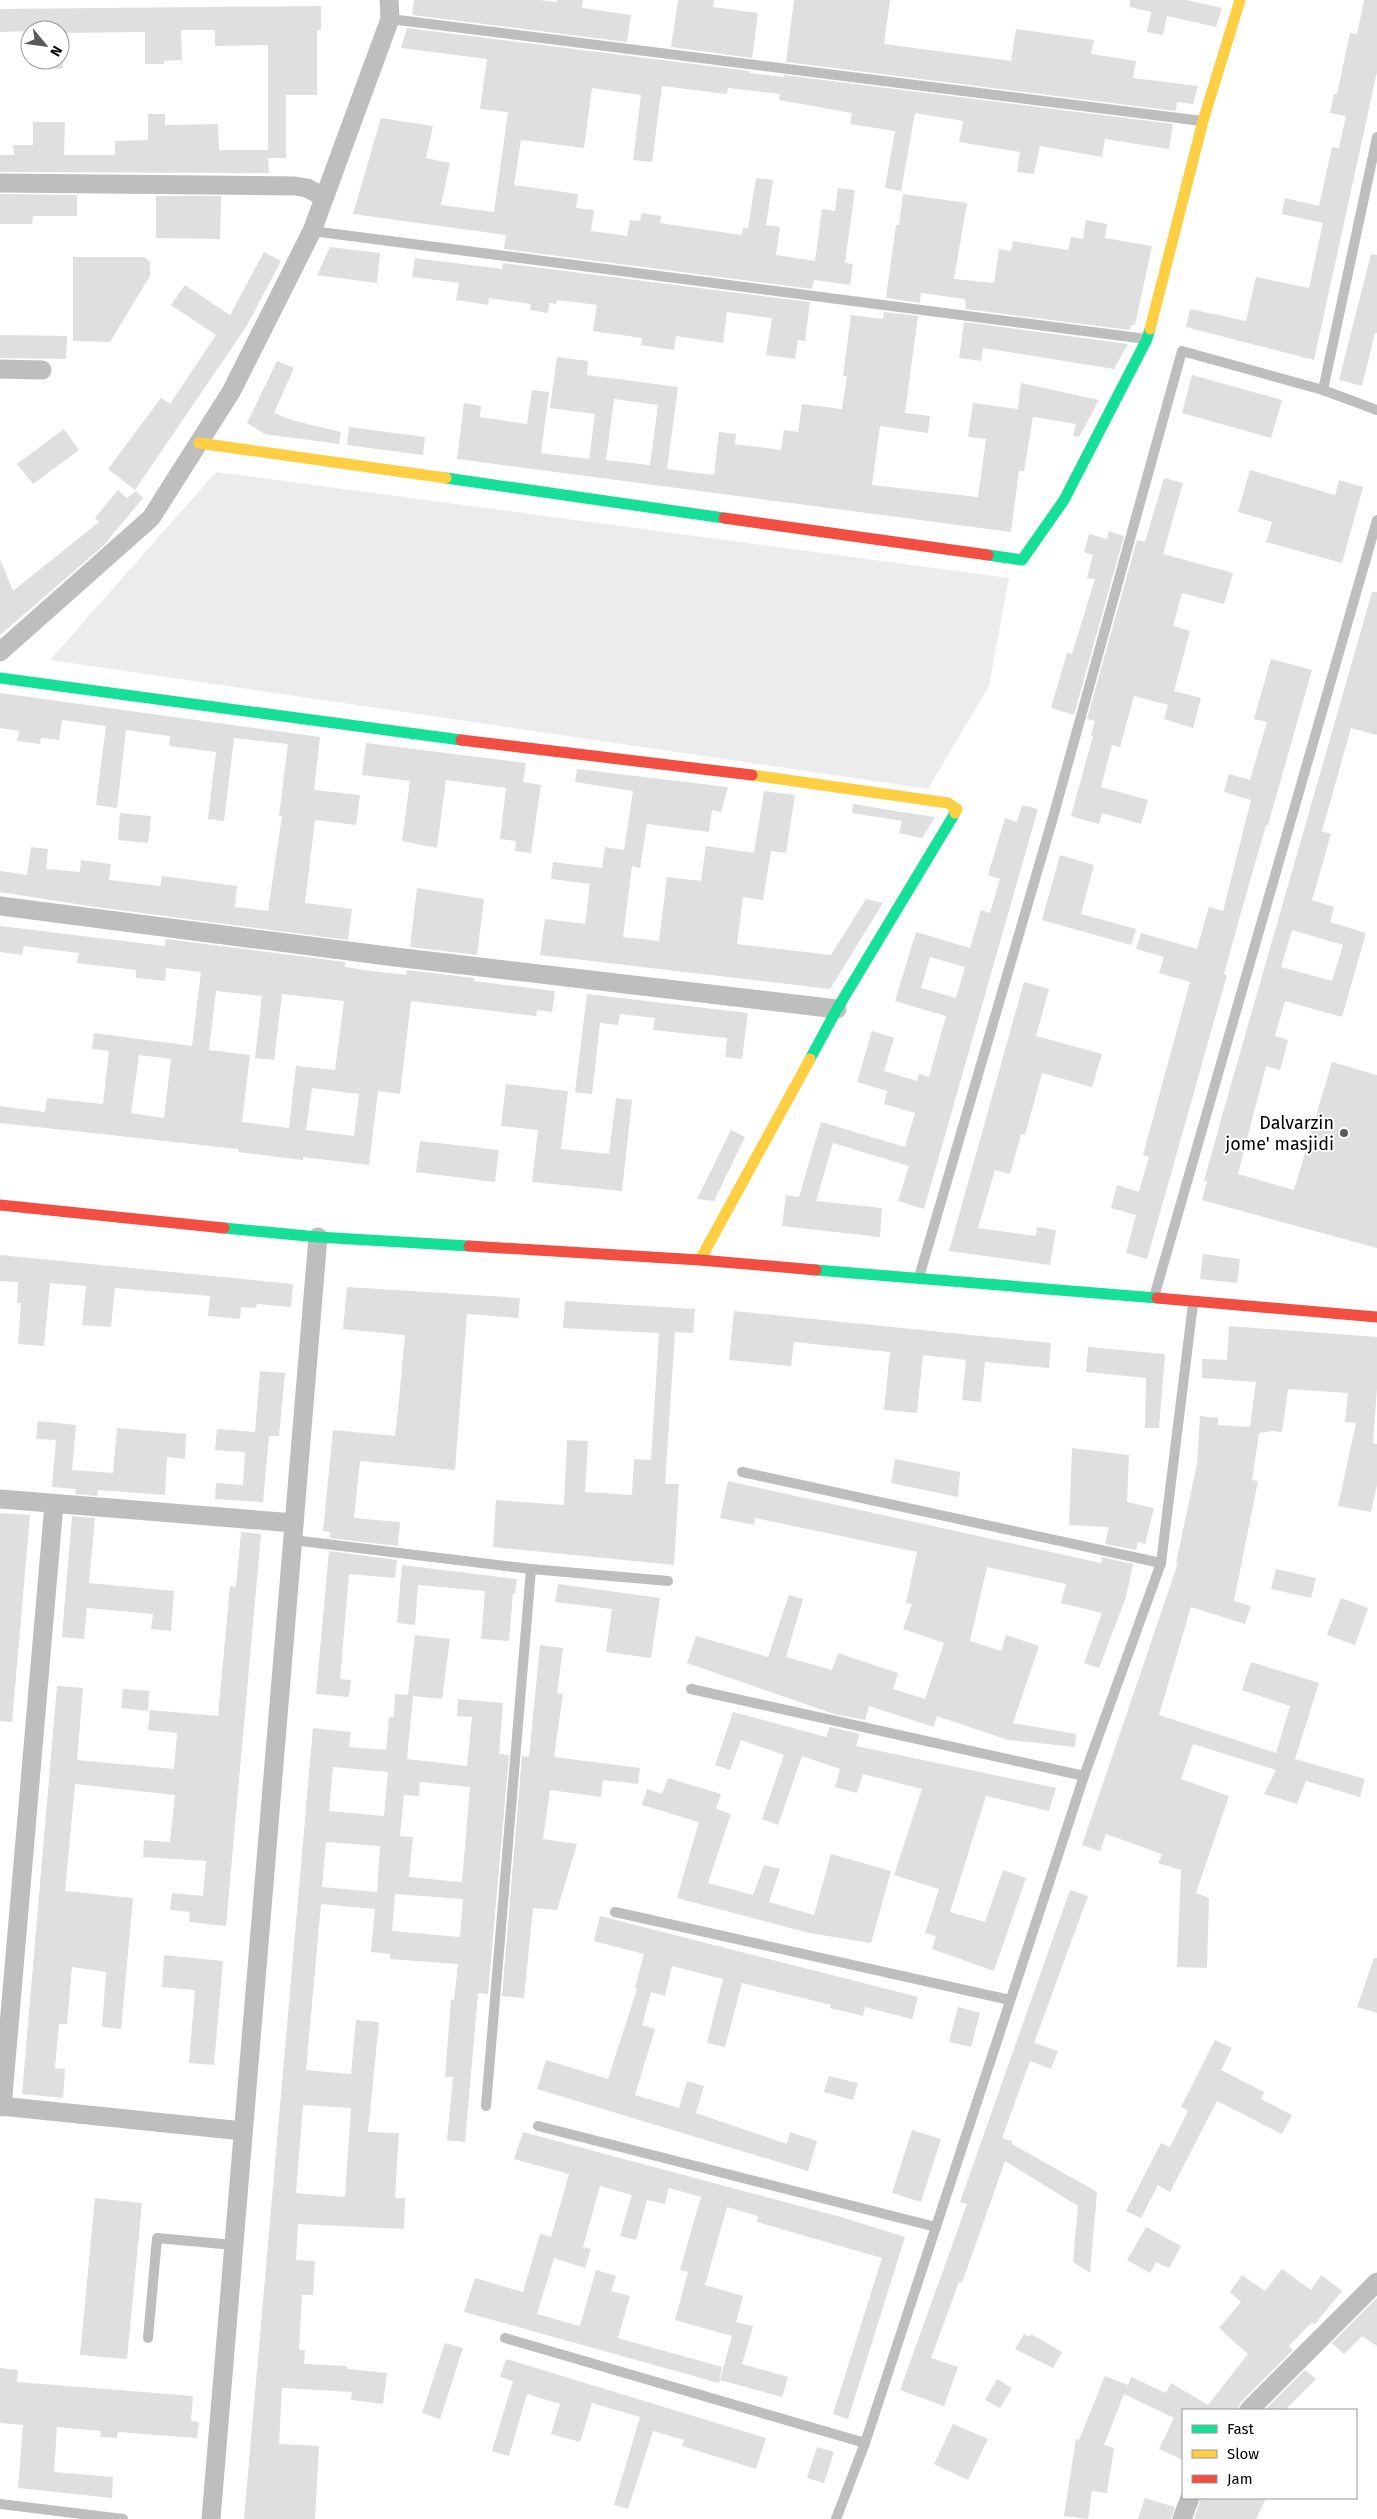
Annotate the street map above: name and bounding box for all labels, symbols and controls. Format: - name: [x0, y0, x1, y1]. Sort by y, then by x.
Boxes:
- north arrow: [20, 20, 70, 70]
- text: N: [46, 43, 66, 59]
- place label: Dalvarzin jome' masjidi: [1224, 1112, 1334, 1155]
- marker: Dalvarzin jome' masjidi: [1338, 1127, 1350, 1139]
- legend: [1182, 2409, 1357, 2499]
- text: Fast: [1227, 2420, 1254, 2438]
- text: Slow: [1227, 2445, 1259, 2463]
- text: Jam: [1227, 2470, 1253, 2488]

